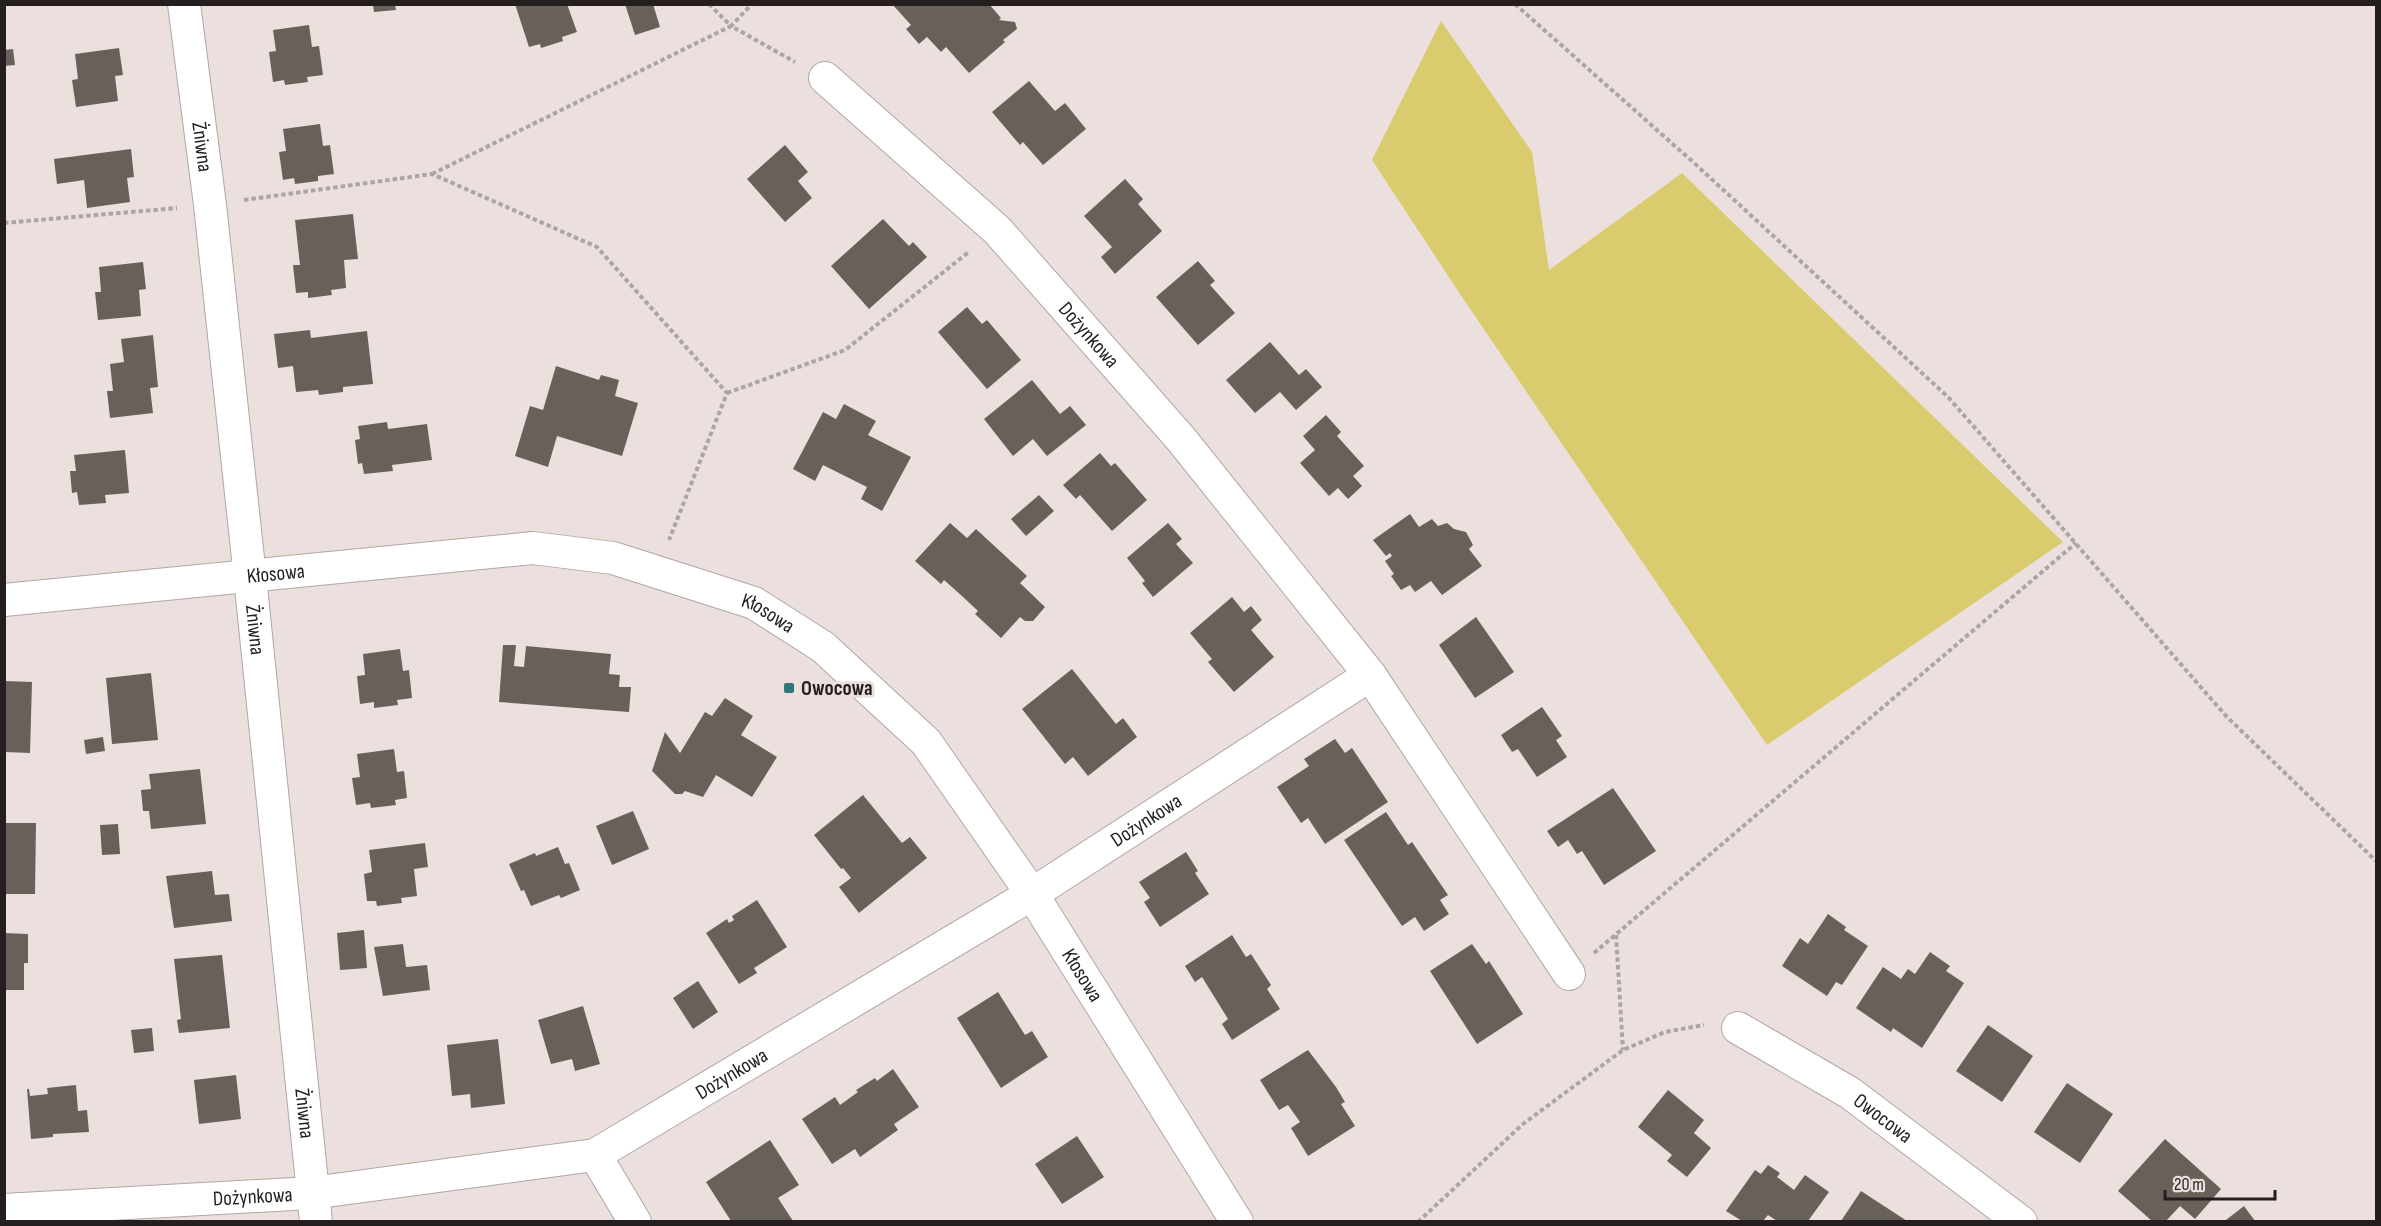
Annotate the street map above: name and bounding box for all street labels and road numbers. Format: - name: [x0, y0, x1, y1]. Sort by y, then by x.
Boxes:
- street label: Żniwna: [186, 120, 218, 173]
- street label: Dożynkowa: [1053, 297, 1124, 373]
- street label: Kłosowa: [246, 559, 306, 589]
- street label: Kłosowa: [738, 588, 799, 639]
- street label: Żniwna: [240, 604, 270, 656]
- street label: Dożynkowa: [1106, 788, 1187, 853]
- street label: Kłosowa: [1056, 944, 1108, 1007]
- street label: Dożynkowa: [691, 1043, 772, 1105]
- street label: Żniwna: [289, 1087, 319, 1140]
- street label: Owocowa: [1848, 1088, 1917, 1149]
- street label: Dożynkowa: [212, 1182, 293, 1211]

